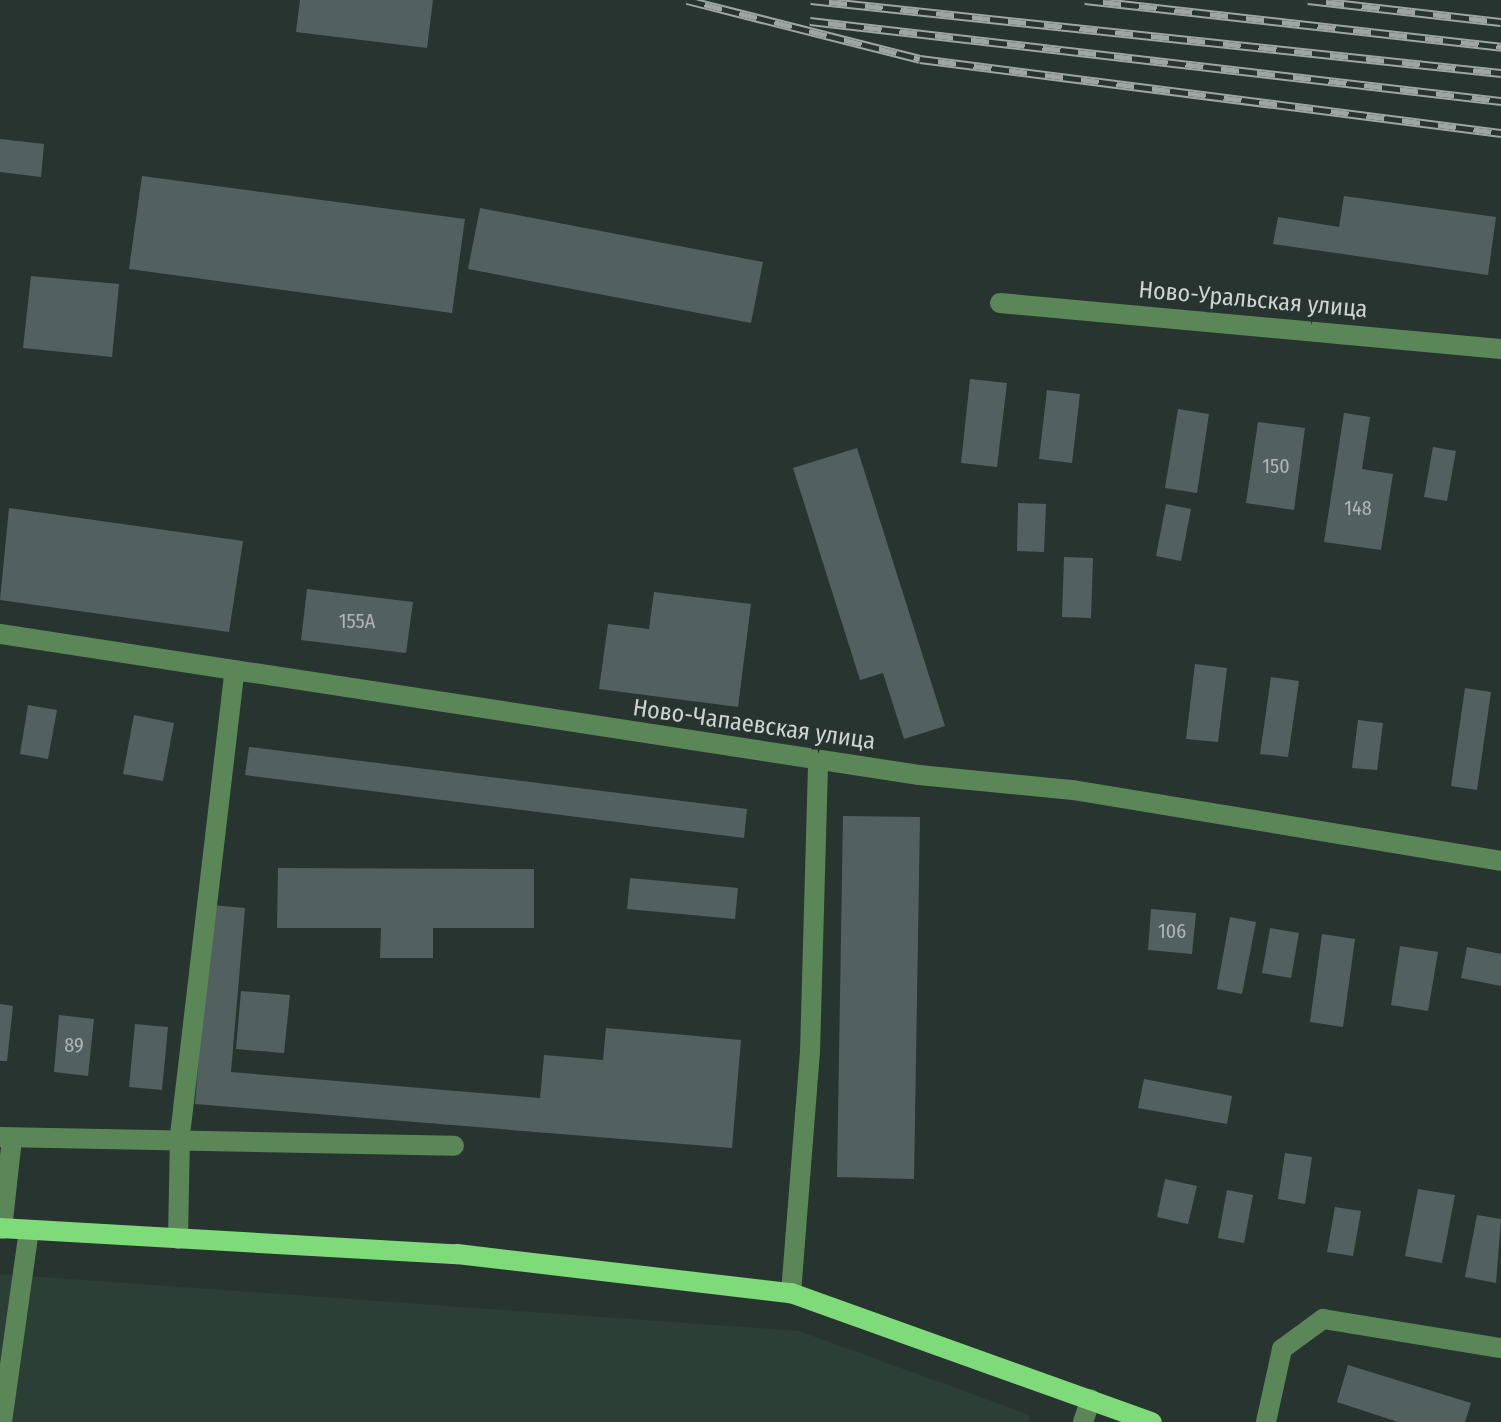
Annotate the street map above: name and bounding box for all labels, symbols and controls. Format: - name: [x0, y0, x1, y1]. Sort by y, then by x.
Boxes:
- street label: Ново-Уральская улица: [1137, 276, 1369, 324]
- house number: 150: [1262, 454, 1290, 478]
- house number: 148: [1344, 496, 1372, 520]
- house number: 155А: [339, 609, 375, 633]
- street label: Ново-Чапаевская улица: [631, 694, 877, 756]
- house number: 106: [1158, 919, 1186, 943]
- house number: 89: [64, 1033, 84, 1057]

